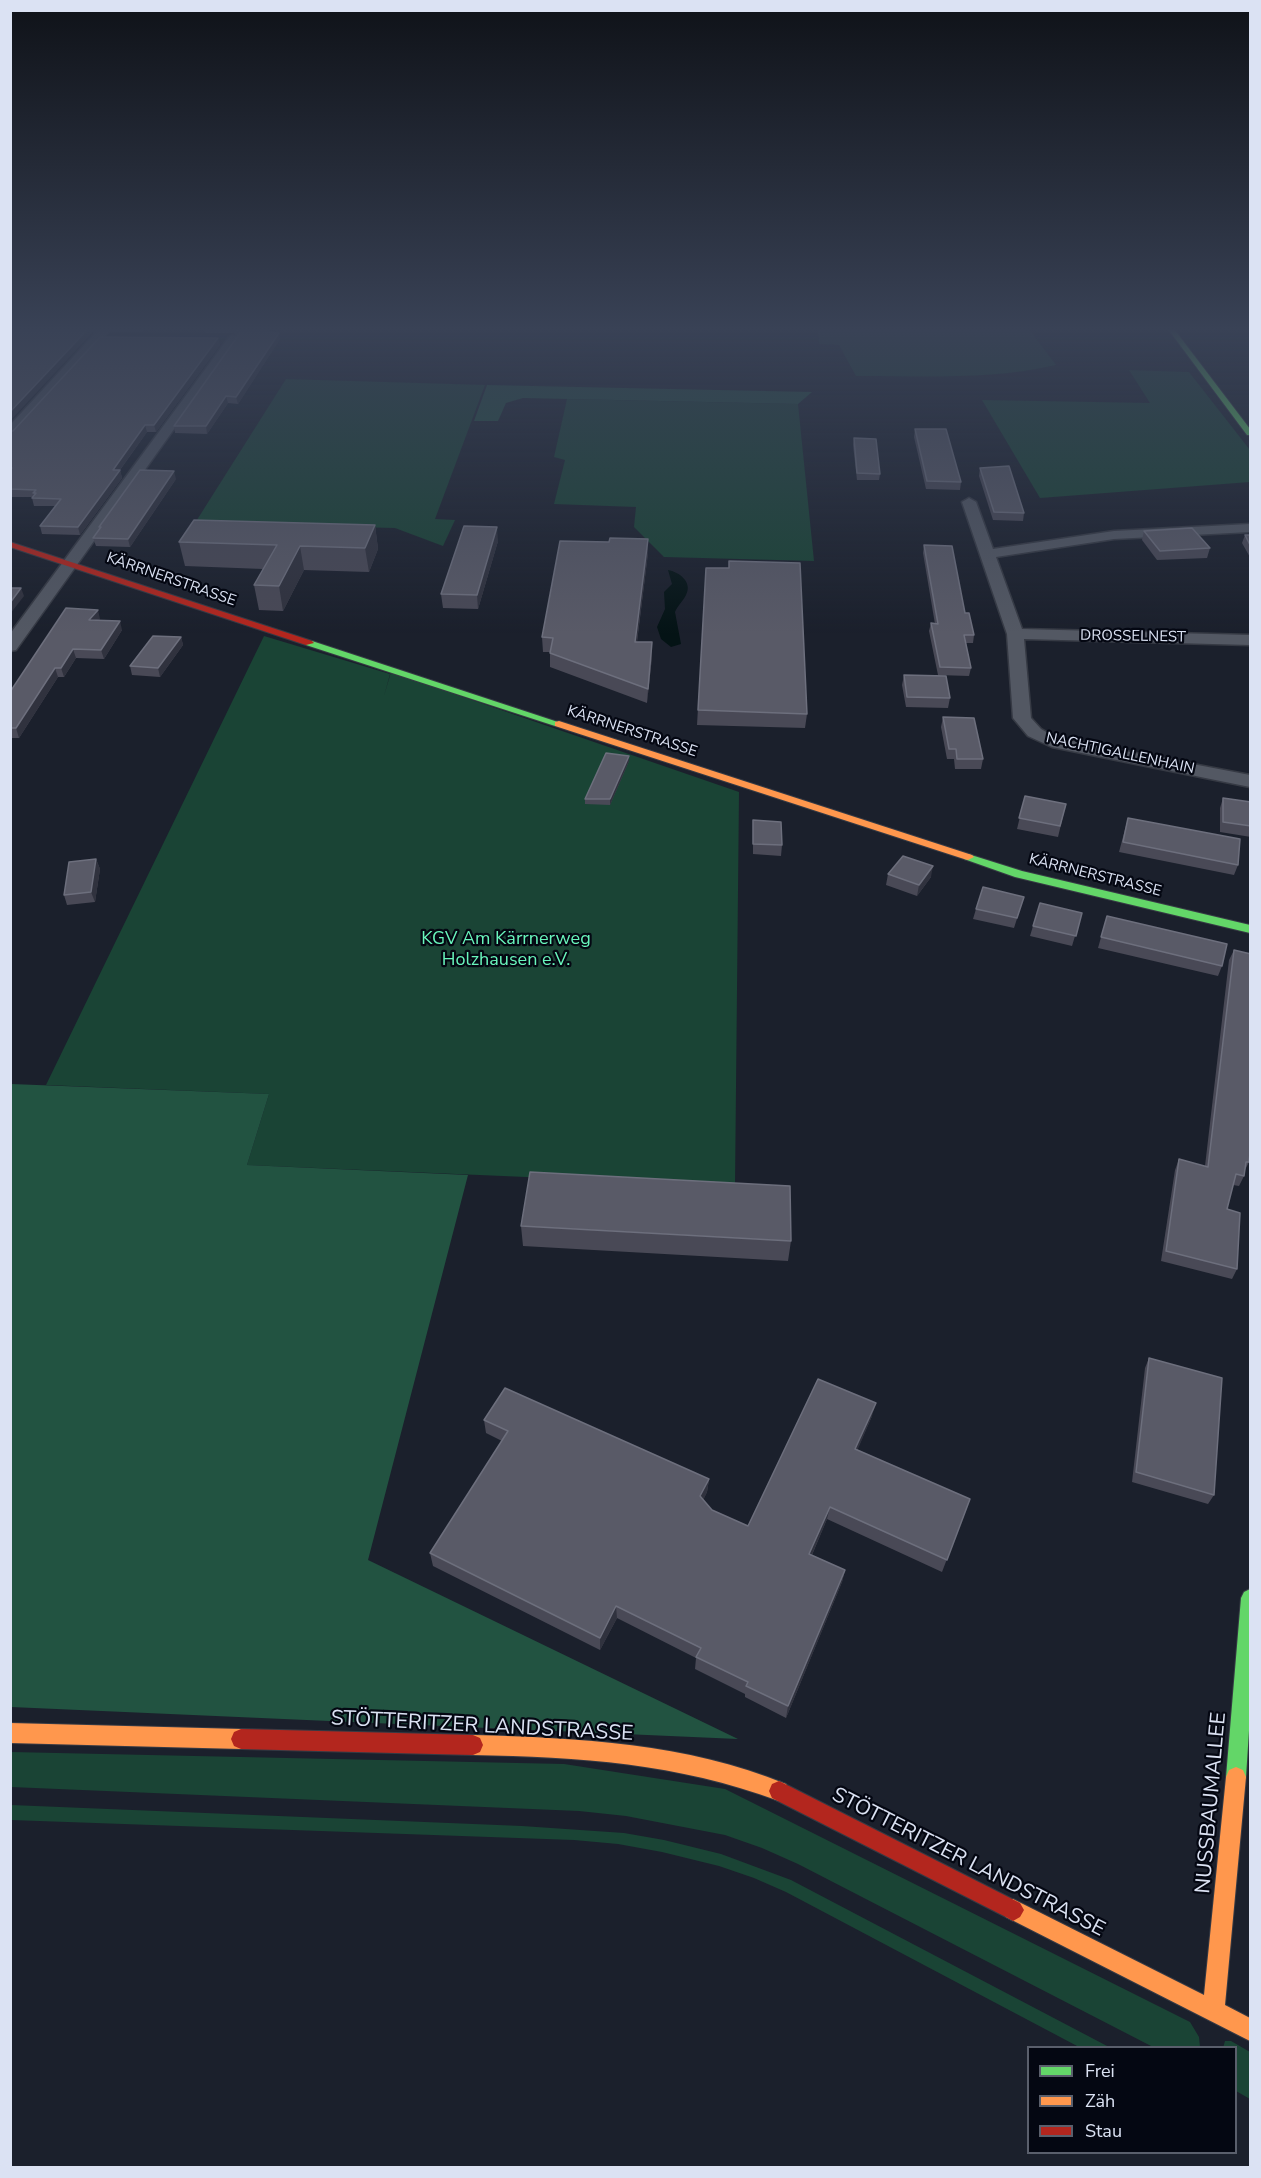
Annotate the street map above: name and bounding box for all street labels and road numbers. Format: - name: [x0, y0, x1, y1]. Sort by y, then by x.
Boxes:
- street label: KÄRRNERSTRASSE: [104, 549, 238, 611]
- street label: DROSSELNEST: [1080, 627, 1186, 647]
- street label: KÄRRNERSTRASSE: [565, 702, 699, 762]
- street label: NACHTIGALLENHAIN: [1044, 729, 1196, 779]
- street label: KÄRRNERSTRASSE: [1027, 851, 1163, 901]
- street label: STÖTTERITZER LANDSTRASSE: [330, 1706, 634, 1748]
- street label: NUSSBAUMALLEE: [1192, 1711, 1232, 1895]
- street label: STÖTTERITZER LANDSTRASSE: [827, 1783, 1109, 1943]

